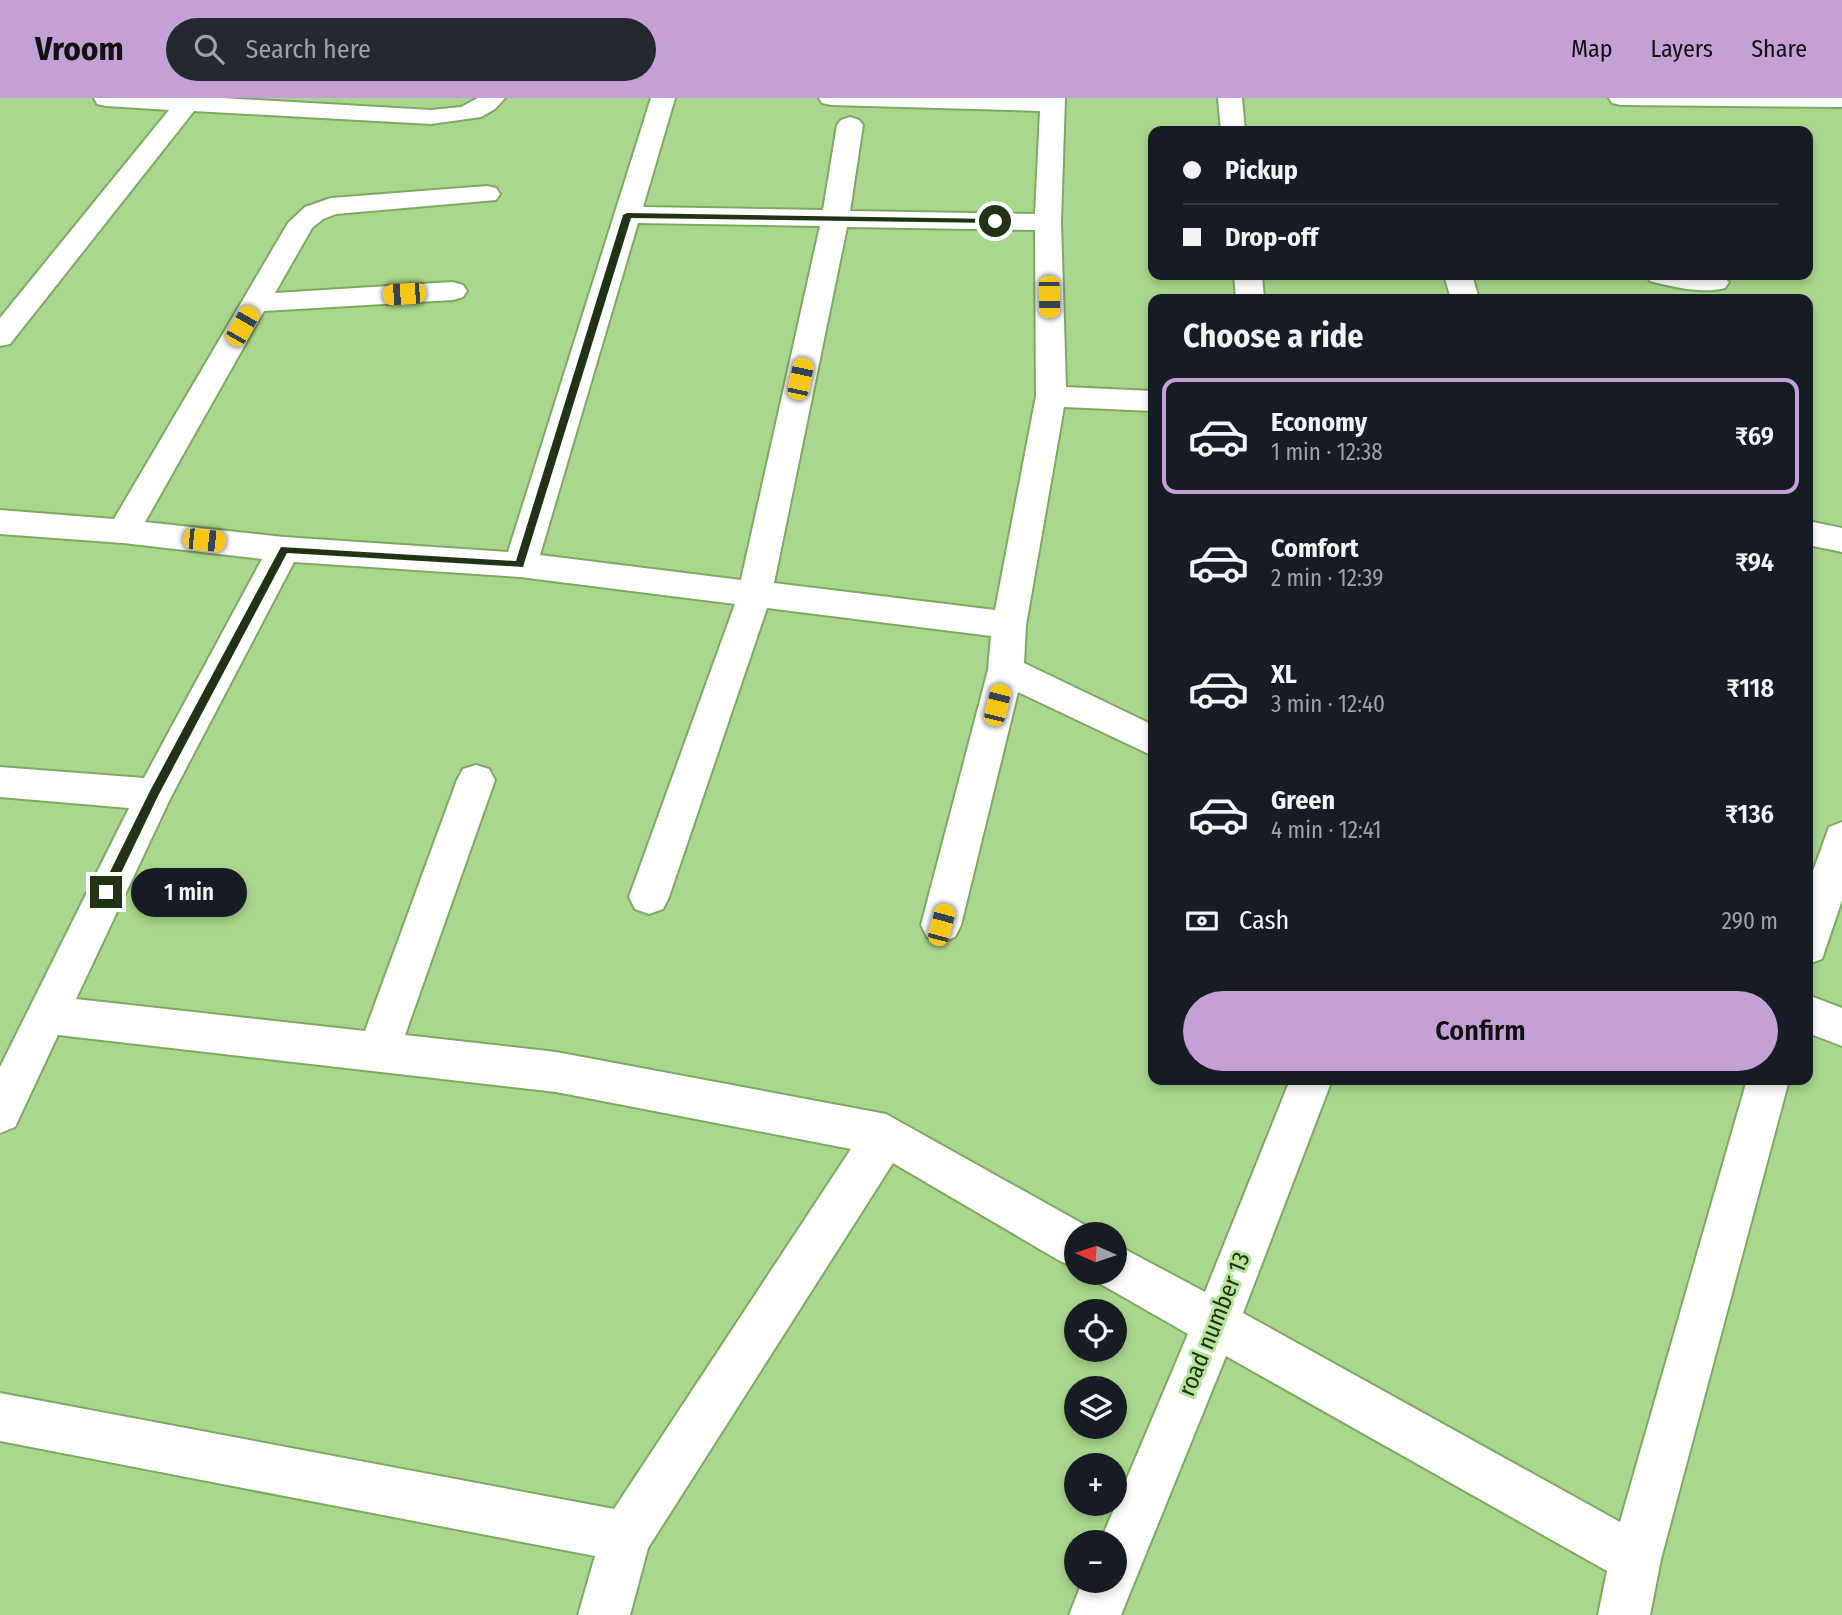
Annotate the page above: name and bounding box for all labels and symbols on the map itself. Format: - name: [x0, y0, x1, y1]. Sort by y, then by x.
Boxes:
- route start: [979, 205, 1011, 237]
- car: [1039, 276, 1060, 318]
- car: [383, 282, 426, 306]
- car: [223, 303, 262, 349]
- car: [786, 356, 815, 402]
- car: [183, 527, 226, 553]
- car: [982, 682, 1013, 728]
- callout: 1 min: [130, 868, 246, 916]
- route end: [90, 876, 122, 908]
- car: [926, 902, 957, 948]
- north arrow: [1064, 1222, 1127, 1284]
- street label: road number 13: [1172, 1248, 1256, 1400]

